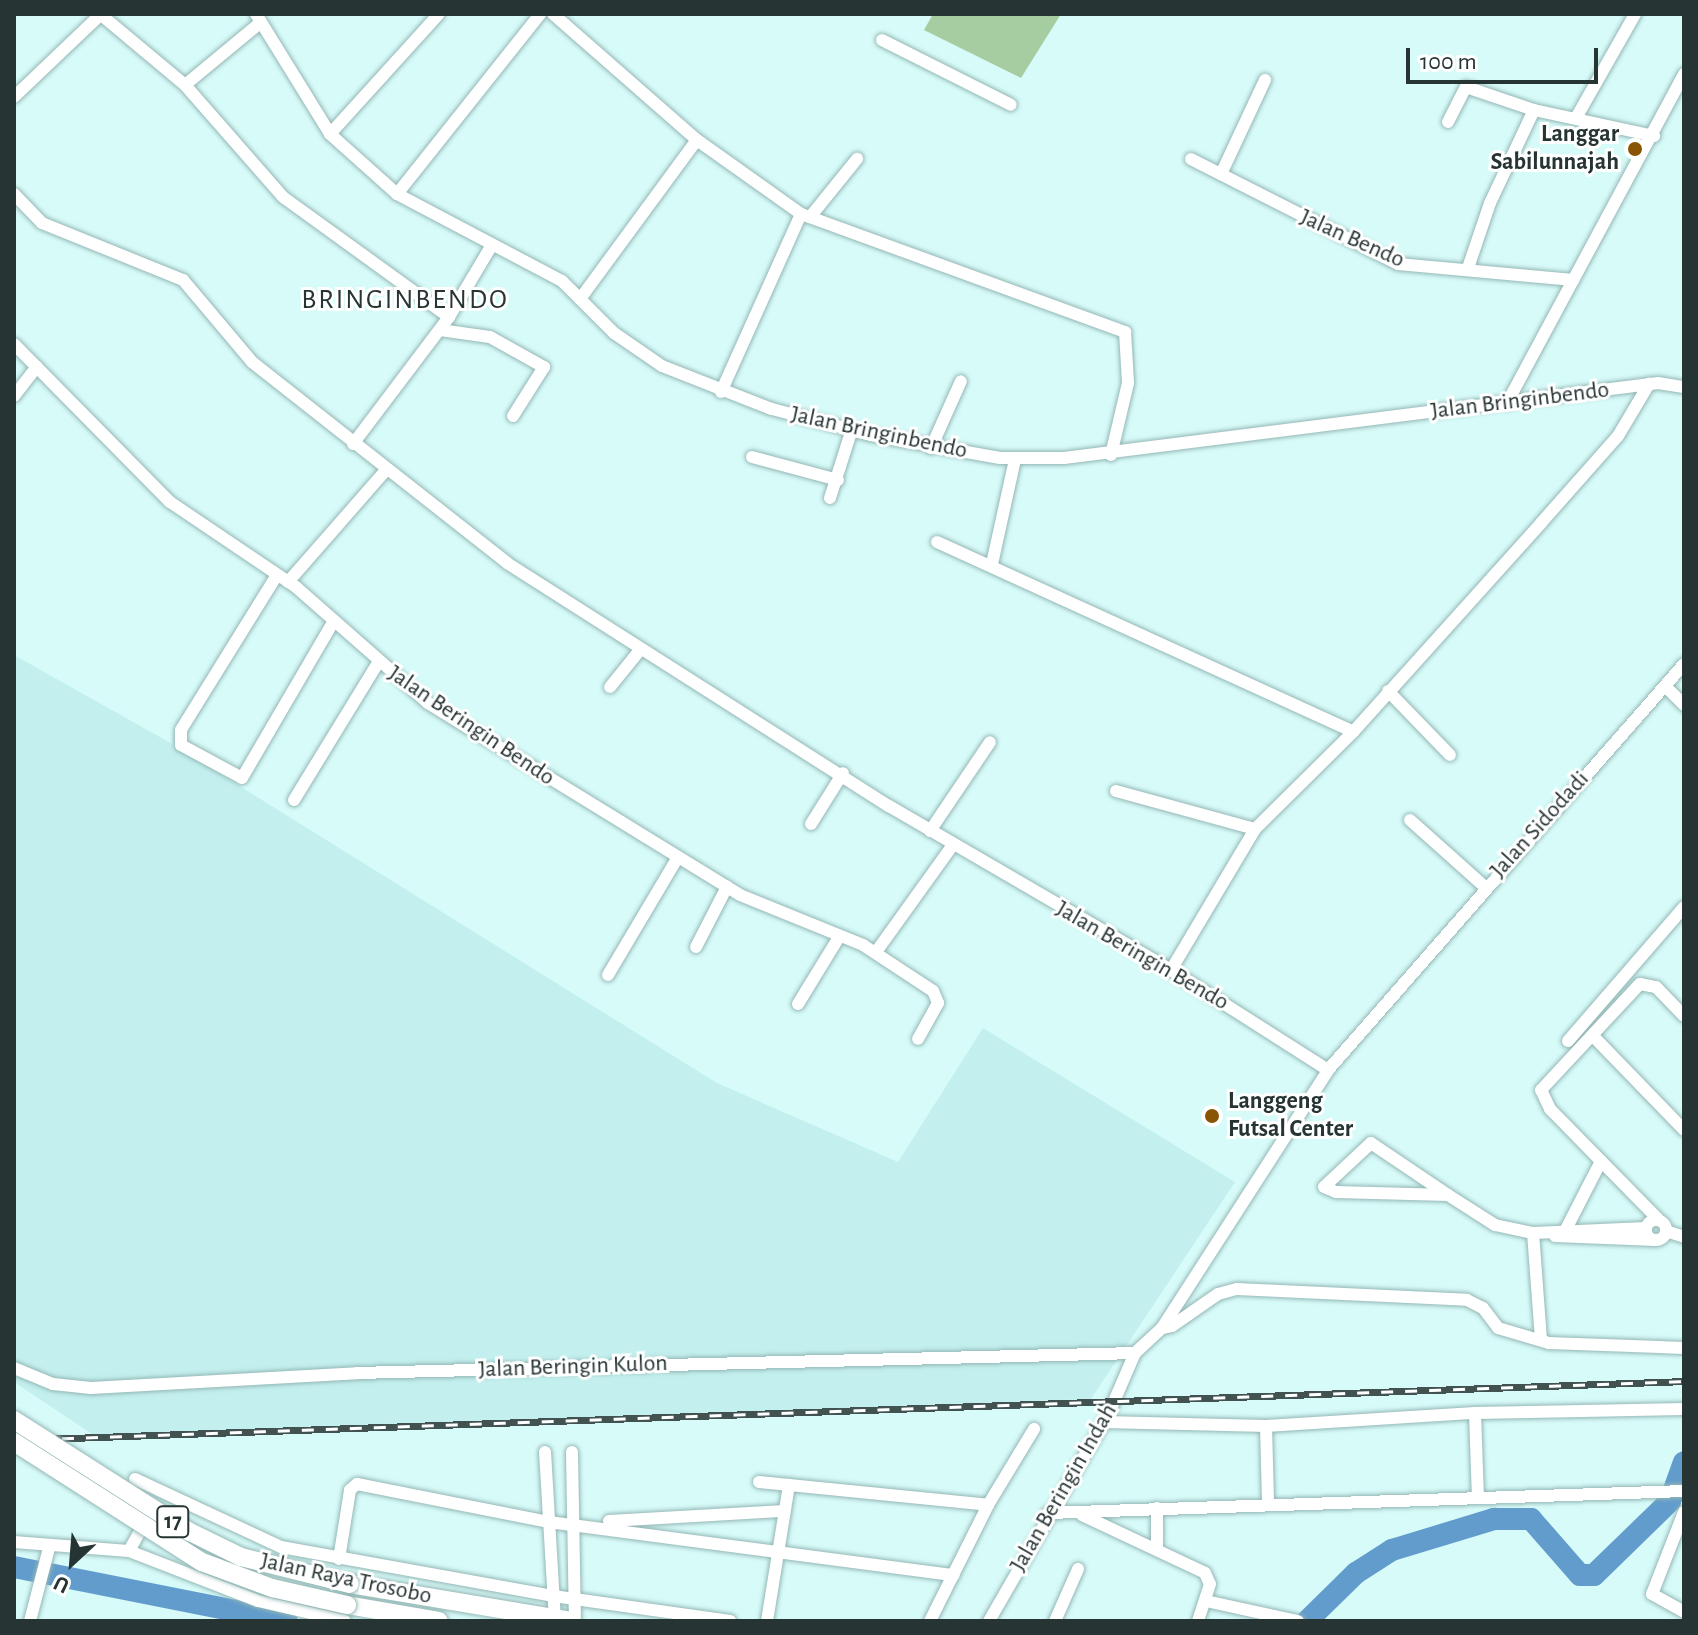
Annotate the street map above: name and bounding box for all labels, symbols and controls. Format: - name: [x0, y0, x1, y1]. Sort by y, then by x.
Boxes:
- scale bar: [1410, 32, 1602, 82]
- text: 100 m: [1420, 50, 1477, 74]
- place label: Langgar Sabilunnajah: [1490, 121, 1619, 177]
- marker: Langgar Sabilunnajah: [1626, 140, 1644, 158]
- street label: Jalan Bendo: [1295, 203, 1409, 275]
- district label: BRINGINBENDO: [301, 283, 509, 317]
- street label: Jalan Bringinbendo: [1429, 376, 1611, 426]
- street label: Jalan Bringinbendo: [788, 400, 970, 466]
- street label: Jalan Beringin Bendo: [382, 660, 560, 792]
- street label: Jalan Sidodadi: [1484, 765, 1596, 885]
- street label: Jalan Beringin Bendo: [1050, 895, 1234, 1017]
- place label: Langgeng Futsal Center: [1228, 1088, 1353, 1144]
- marker: Langgeng Futsal Center: [1203, 1107, 1221, 1125]
- street label: Jalan Beringin Kulon: [478, 1349, 668, 1385]
- street label: Jalan Beringin Indah: [1004, 1399, 1124, 1577]
- road number: 17: [155, 1504, 191, 1540]
- north arrow: [32, 1523, 112, 1603]
- street label: Jalan Raya Trosobo: [258, 1547, 434, 1611]
- text: U: [50, 1572, 73, 1598]

